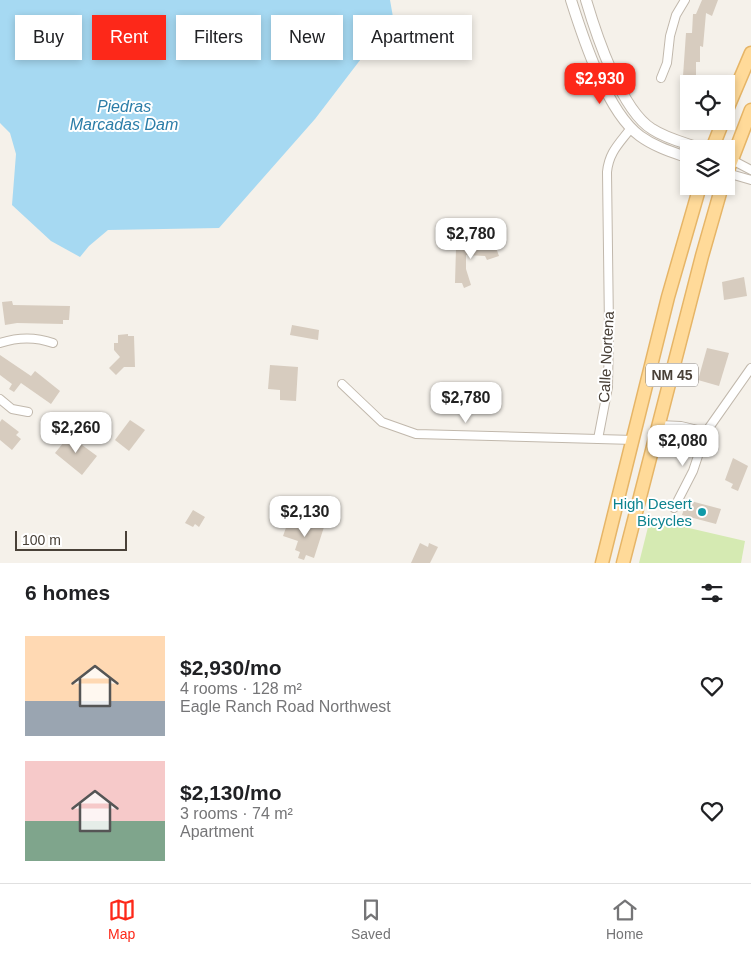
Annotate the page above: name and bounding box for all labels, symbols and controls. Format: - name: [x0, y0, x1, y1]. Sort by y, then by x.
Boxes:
- chip: Buy: [15, 15, 82, 60]
- chip: Rent: [92, 15, 166, 60]
- chip: Filters: [176, 15, 261, 60]
- chip: New: [271, 15, 343, 60]
- chip: Apartment: [353, 15, 472, 60]
- pin: $2,930: [559, 62, 641, 105]
- text: $2,930: [576, 70, 624, 87]
- map controls: [680, 75, 735, 195]
- button: locate: [680, 75, 735, 130]
- water label: Piedras Marcadas Dam: [70, 98, 178, 133]
- button: layers: [680, 140, 735, 195]
- pin: $2,780: [430, 218, 512, 260]
- text: $2,780: [447, 225, 495, 242]
- street label: Calle Nortena: [595, 310, 617, 403]
- road number: NM 45: [646, 364, 698, 386]
- pin: $2,780: [425, 382, 507, 424]
- text: $2,780: [442, 389, 490, 406]
- pin: $2,260: [35, 412, 117, 454]
- text: $2,260: [52, 419, 100, 436]
- pin: $2,080: [642, 424, 724, 467]
- text: $2,080: [659, 432, 707, 449]
- place label: High Desert Bicycles: [613, 495, 693, 529]
- pin: $2,130: [264, 496, 346, 538]
- text: $2,130: [281, 503, 329, 520]
- marker: High Desert Bicycles: [696, 506, 708, 518]
- scale bar: [15, 528, 128, 551]
- text: 100 m: [22, 532, 61, 548]
- icon: filters: [698, 579, 726, 607]
- text: 6 homes: [25, 581, 110, 604]
- icon: home: [65, 656, 125, 716]
- text: $2,930/mo: [180, 656, 282, 679]
- icon: heart: [698, 672, 726, 700]
- text: 4 rooms · 128 m²: [180, 680, 302, 697]
- text: Eagle Ranch Road Northwest: [180, 698, 391, 715]
- icon: home: [65, 781, 125, 841]
- text: $2,130/mo: [180, 781, 282, 804]
- icon: heart: [698, 797, 726, 825]
- text: 3 rooms · 74 m²: [180, 805, 293, 822]
- text: Apartment: [180, 823, 254, 840]
- tab: Map: [108, 896, 136, 942]
- tab: Saved: [351, 896, 391, 942]
- tab: Home: [606, 896, 643, 942]

